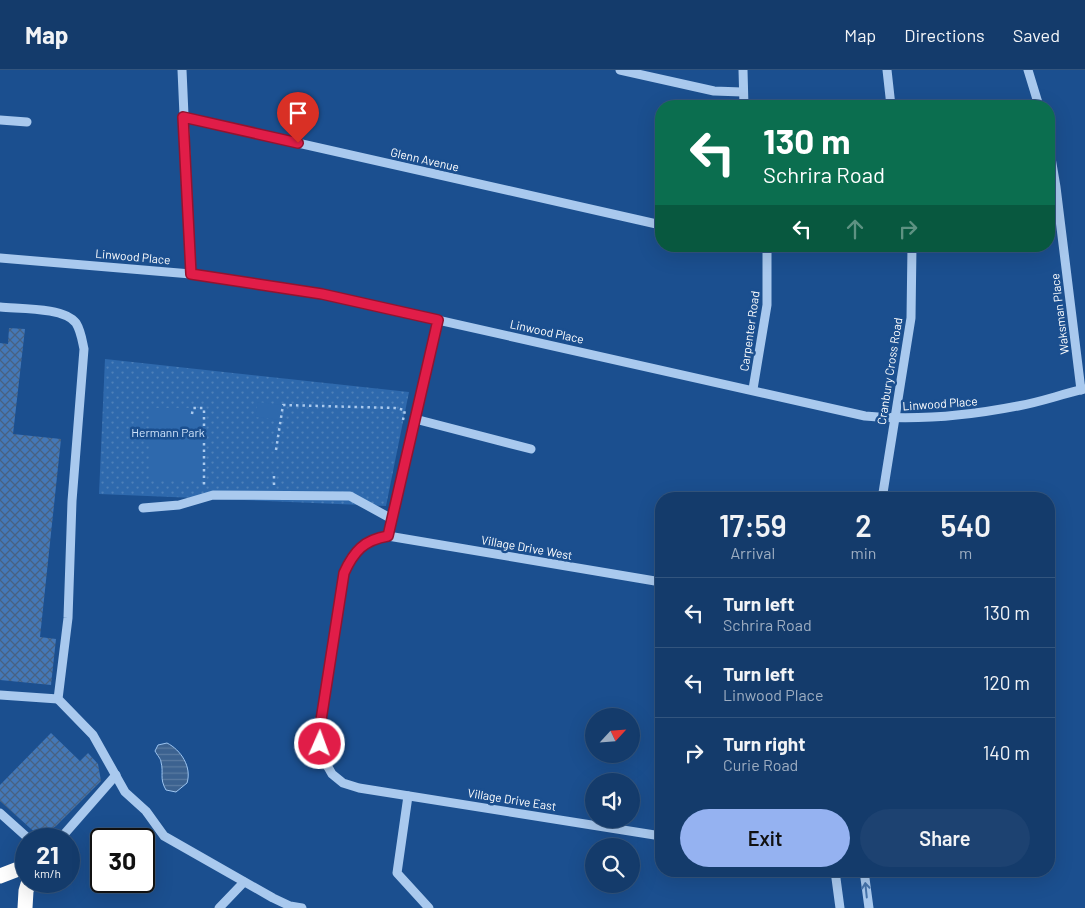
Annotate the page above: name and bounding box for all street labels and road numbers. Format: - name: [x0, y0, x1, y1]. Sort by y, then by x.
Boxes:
- street label: Glenn Avenue: [389, 144, 461, 174]
- street label: Linwood Place: [95, 246, 171, 266]
- street label: Waksman Place: [1047, 273, 1071, 355]
- street label: Carpenter Road: [736, 290, 762, 372]
- street label: Linwood Place: [509, 316, 585, 346]
- street label: Cranbury Cross Road: [874, 316, 904, 426]
- street label: Linwood Place: [902, 393, 978, 413]
- street label: Village Drive West: [480, 532, 574, 562]
- street label: Village Drive East: [467, 785, 557, 813]

